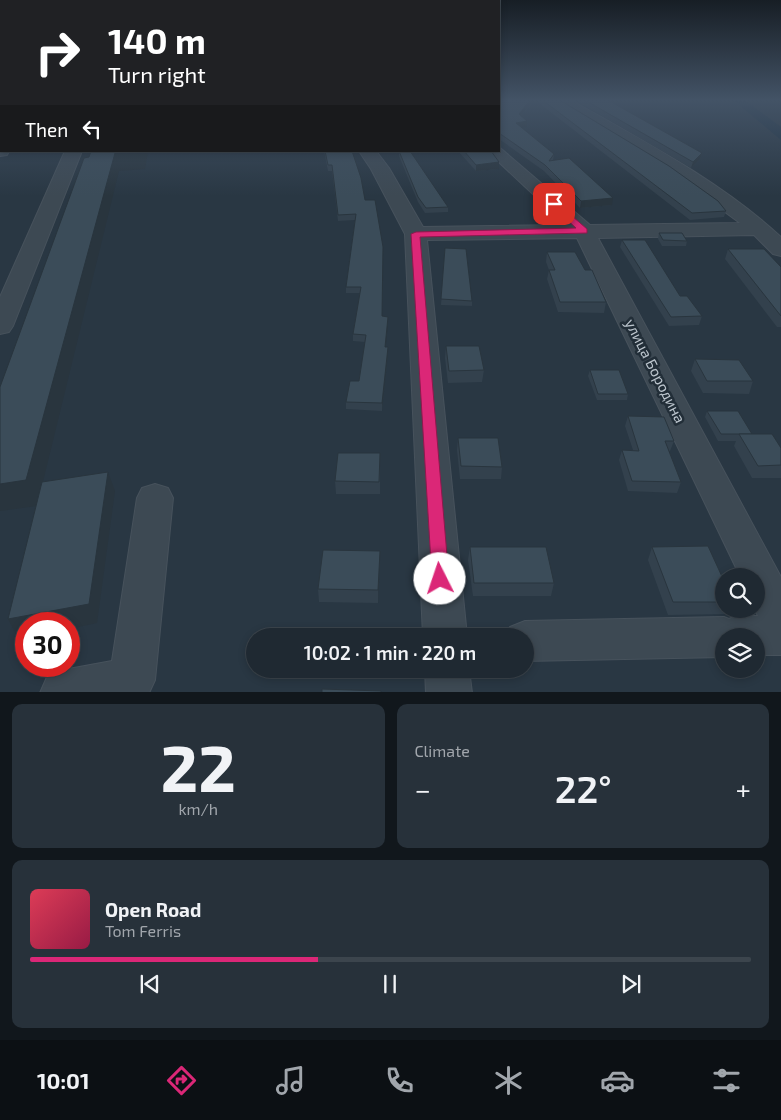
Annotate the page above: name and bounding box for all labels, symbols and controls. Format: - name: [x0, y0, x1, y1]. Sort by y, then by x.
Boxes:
- text: 140 m: [108, 19, 206, 61]
- icon: right: [25, 20, 90, 85]
- text: Turn right: [108, 61, 206, 87]
- icon: left: [78, 115, 106, 143]
- text: Then: [25, 118, 68, 141]
- pin: [533, 183, 575, 225]
- icon: arrive: [540, 190, 568, 218]
- street label: улица Бородина: [621, 315, 690, 426]
- position arrow: [413, 552, 465, 604]
- map controls: [715, 568, 765, 678]
- button: search: [715, 568, 765, 618]
- speed limit sign: 30: [15, 612, 80, 677]
- button: layers: [715, 628, 765, 678]
- text: 10:02 · 1 min · 220 m: [304, 641, 476, 664]
- text: 22: [160, 727, 236, 805]
- text: Climate: [415, 741, 470, 760]
- text: 22°: [555, 765, 612, 811]
- text: −: [415, 772, 431, 806]
- text: +: [736, 772, 751, 806]
- text: km/h: [178, 799, 218, 818]
- text: Open Road: [105, 898, 201, 921]
- text: Tom Ferris: [105, 921, 181, 940]
- icon: previous: [136, 970, 164, 998]
- icon: pause: [376, 970, 404, 998]
- icon: next: [617, 970, 645, 998]
- icon: directions: [164, 1063, 199, 1098]
- icon: music: [273, 1063, 308, 1098]
- icon: phone: [382, 1063, 417, 1098]
- icon: climate: [491, 1063, 526, 1098]
- icon: car: [600, 1063, 635, 1098]
- icon: filters: [709, 1063, 744, 1098]
- text: 10:01: [37, 1067, 89, 1093]

